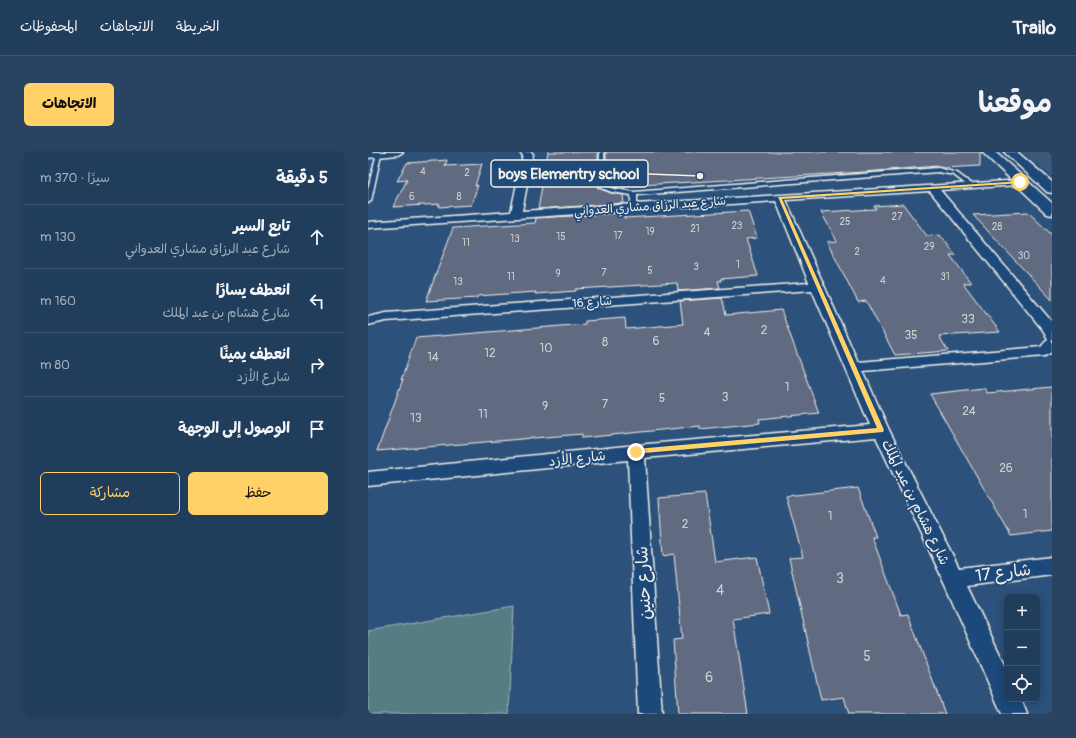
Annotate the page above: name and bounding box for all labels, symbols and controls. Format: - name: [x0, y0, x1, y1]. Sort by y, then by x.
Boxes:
- text: Trailo: [1012, 16, 1056, 40]
- text: المحفوظات: [20, 18, 78, 35]
- text: الاتجاهات: [100, 18, 154, 35]
- text: الخريطة: [176, 18, 219, 35]
- button: الاتجاهات: [24, 83, 114, 126]
- text: موقعنا: [978, 86, 1052, 121]
- callout: boys Elementry school: [491, 160, 648, 187]
- text: boys Elementry school: [498, 165, 640, 184]
- house number: 4: [420, 166, 426, 178]
- text: 5 دقيقة: [276, 167, 328, 188]
- house number: 2: [464, 167, 470, 179]
- text: سيرًا · 370 m: [40, 170, 110, 186]
- route start: [1011, 173, 1029, 191]
- house number: 6: [409, 191, 415, 203]
- house number: 8: [456, 191, 462, 203]
- street label: شارع عبد الرزاق مشاري العدواني: [574, 194, 727, 222]
- house number: 27: [892, 211, 903, 223]
- house number: 25: [839, 216, 851, 228]
- text: تابع السير: [233, 217, 290, 236]
- house number: 23: [732, 220, 743, 232]
- house number: 28: [992, 221, 1002, 233]
- house number: 21: [690, 223, 700, 235]
- icon: ahead: [306, 226, 328, 248]
- house number: 19: [645, 226, 655, 238]
- text: 130 m: [40, 229, 76, 245]
- house number: 17: [613, 230, 623, 242]
- house number: 15: [556, 231, 566, 243]
- house number: 13: [510, 233, 520, 245]
- house number: 11: [462, 237, 470, 249]
- text: شارع عبد الرزاق مشاري العدواني: [125, 241, 290, 257]
- house number: 29: [924, 241, 934, 253]
- house number: 2: [854, 246, 860, 258]
- house number: 30: [1018, 250, 1030, 262]
- house number: 1: [736, 259, 740, 271]
- house number: 3: [693, 261, 699, 273]
- house number: 5: [647, 265, 653, 277]
- house number: 7: [601, 267, 607, 279]
- house number: 9: [555, 268, 561, 280]
- house number: 11: [507, 271, 515, 283]
- house number: 31: [940, 271, 950, 283]
- house number: 4: [880, 275, 886, 287]
- house number: 13: [453, 276, 463, 288]
- text: انعطف يسارًا: [216, 281, 290, 300]
- icon: left: [306, 290, 328, 312]
- text: 160 m: [40, 293, 76, 309]
- street label: شارع 16: [571, 294, 613, 312]
- text: شارع هشام بن عبد الملك: [163, 305, 290, 321]
- house number: 33: [961, 312, 975, 327]
- house number: 2: [761, 323, 768, 338]
- house number: 4: [704, 325, 711, 340]
- house number: 35: [904, 328, 918, 343]
- house number: 6: [653, 334, 660, 349]
- house number: 8: [602, 335, 608, 350]
- house number: 10: [540, 341, 552, 356]
- text: انعطف يمينًا: [220, 345, 290, 364]
- house number: 12: [484, 346, 496, 361]
- house number: 14: [427, 350, 439, 365]
- icon: right: [306, 354, 328, 376]
- text: 80 m: [40, 357, 70, 373]
- text: شارع الأزد: [237, 369, 290, 385]
- house number: 1: [785, 380, 789, 395]
- house number: 3: [722, 390, 729, 405]
- house number: 5: [659, 391, 665, 406]
- house number: 7: [602, 397, 609, 412]
- house number: 9: [542, 399, 548, 414]
- house number: 24: [962, 404, 976, 419]
- house number: 11: [478, 407, 488, 422]
- house number: 13: [410, 411, 422, 426]
- icon: arrive: [306, 418, 328, 440]
- text: الوصول إلى الوجهة: [178, 419, 290, 438]
- street label: شارع هشام بن عبد الملك: [876, 437, 953, 569]
- route end: [627, 443, 645, 461]
- street label: شارع الأزد: [548, 446, 607, 471]
- house number: 26: [999, 461, 1013, 476]
- button: مشاركة: [40, 472, 180, 515]
- button: حفظ: [188, 472, 328, 515]
- house number: 1: [1023, 507, 1027, 522]
- house number: 1: [828, 509, 832, 524]
- house number: 2: [682, 517, 689, 532]
- street label: شارع حنين: [631, 546, 657, 620]
- street label: شارع 17: [974, 559, 1032, 587]
- house number: 3: [836, 570, 844, 587]
- house number: 4: [716, 582, 724, 599]
- map controls: [1004, 594, 1040, 702]
- button: +: [1004, 594, 1040, 630]
- button: −: [1004, 630, 1040, 666]
- house number: 5: [863, 648, 871, 665]
- button: locate: [1004, 666, 1040, 702]
- house number: 6: [705, 669, 713, 686]

